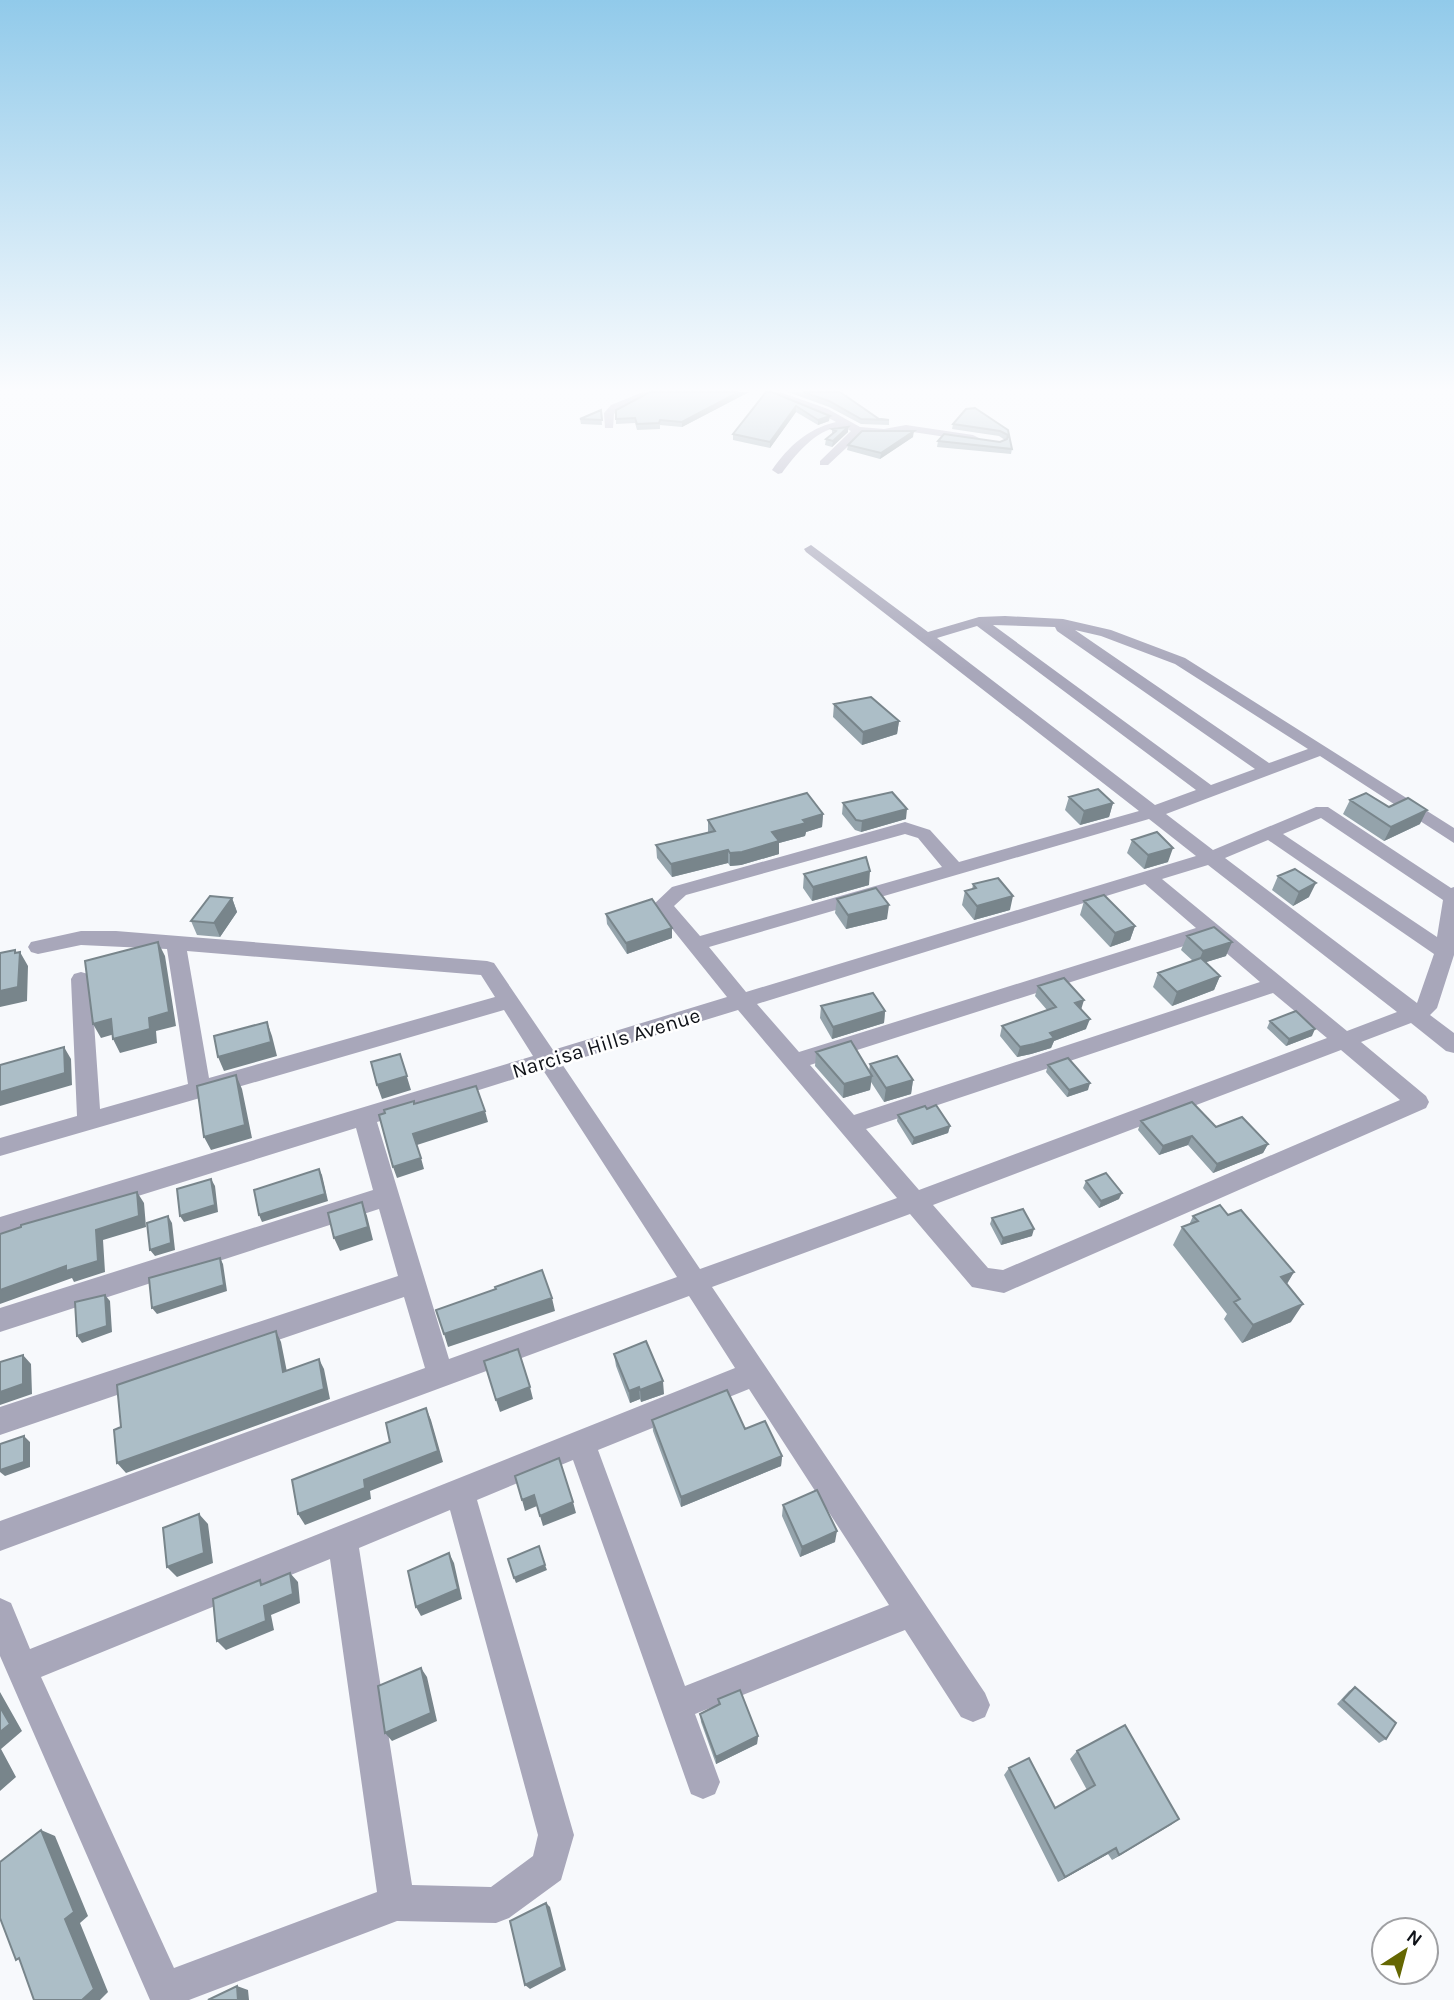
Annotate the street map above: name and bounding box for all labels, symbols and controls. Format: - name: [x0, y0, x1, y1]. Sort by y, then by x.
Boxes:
- street label: Narcisa Hills Avenue: [509, 1003, 703, 1083]
- north arrow: [1370, 1916, 1440, 1986]
- text: N: [1402, 1925, 1426, 1951]

